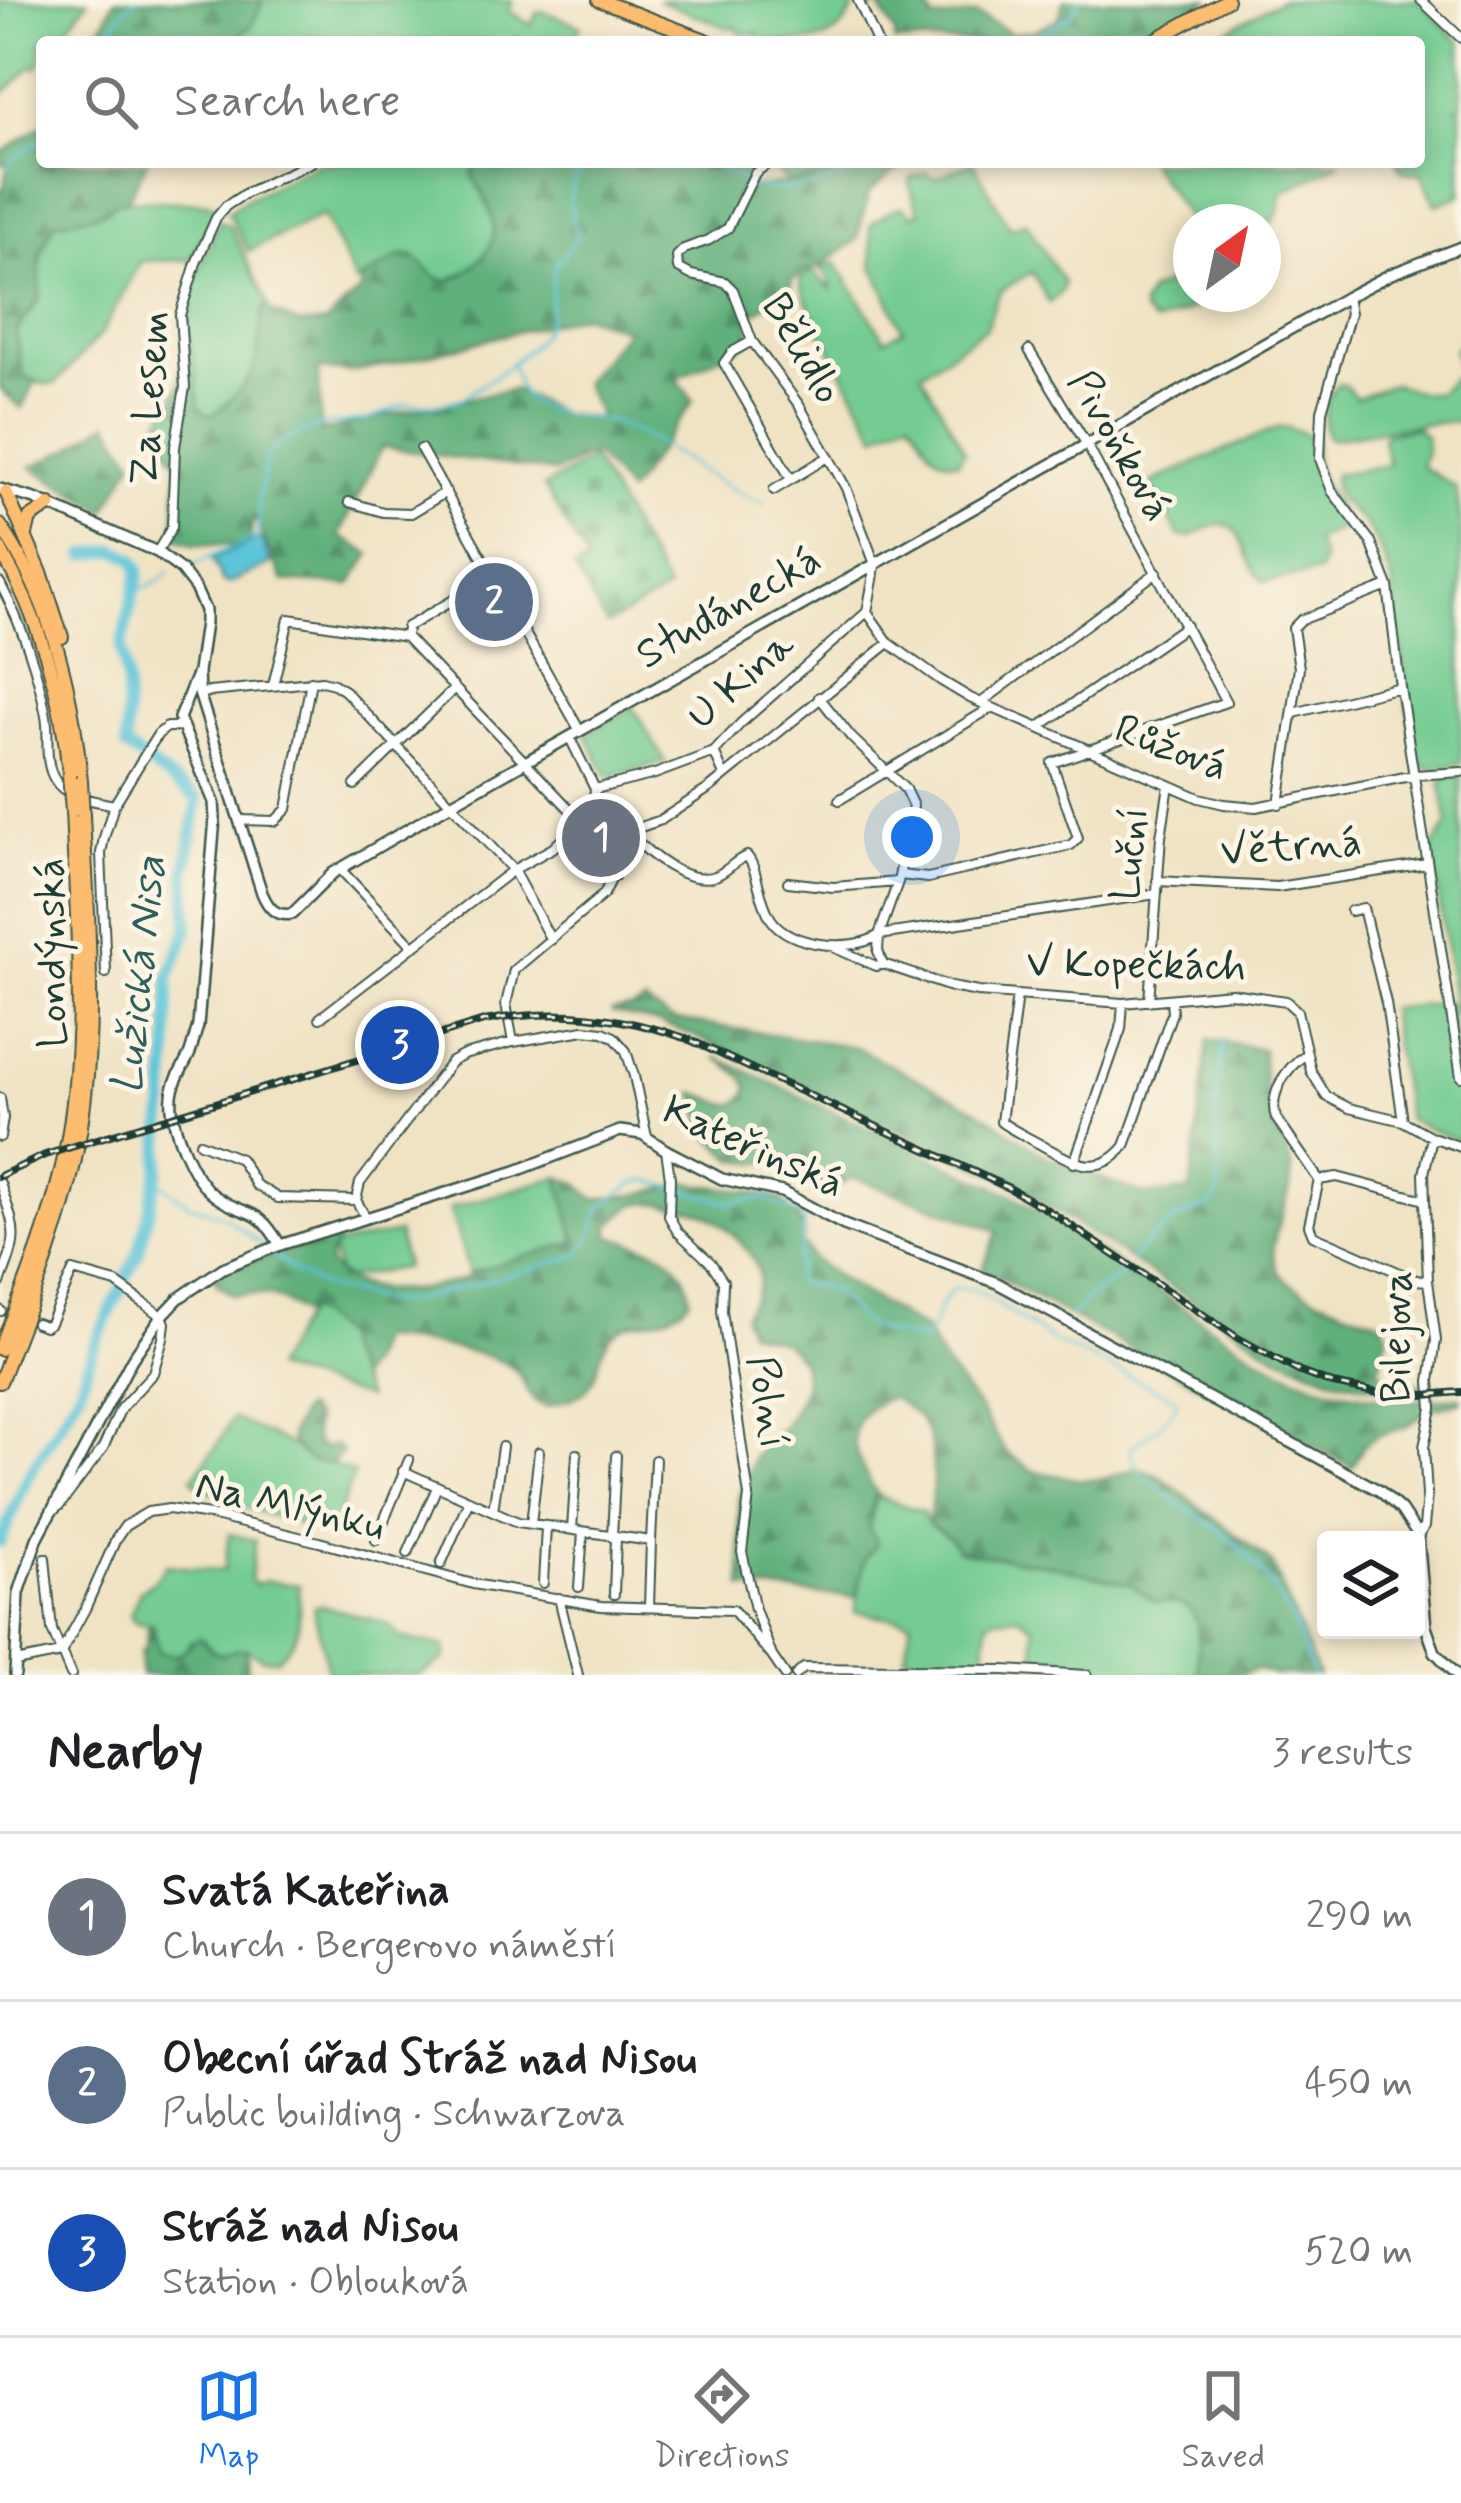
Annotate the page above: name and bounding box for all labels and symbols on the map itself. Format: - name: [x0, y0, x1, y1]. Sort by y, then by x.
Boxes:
- north arrow: [1173, 204, 1281, 312]
- street label: Bělidlo: [747, 284, 855, 414]
- street label: Za Lesem: [117, 309, 185, 487]
- street label: Pivoňková: [1054, 360, 1184, 532]
- street label: Studánecká: [627, 533, 831, 683]
- pin: 2: [455, 557, 533, 647]
- street label: U Kina: [676, 619, 807, 743]
- street label: Růžová: [1107, 702, 1235, 796]
- pin: 1: [562, 793, 640, 883]
- street label: Luční: [1099, 805, 1163, 903]
- your location: [882, 807, 942, 867]
- street label: Větrná: [1218, 816, 1364, 880]
- water label: Lužická Nisa: [98, 853, 182, 1097]
- street label: Londýnská: [24, 858, 82, 1048]
- street label: V Kopečkách: [1026, 937, 1246, 995]
- pin: 3: [361, 1000, 439, 1090]
- street label: Kateřinská: [654, 1084, 852, 1212]
- street label: Bilejova: [1371, 1271, 1426, 1403]
- street label: Polní: [732, 1352, 800, 1452]
- street label: Na Mlýnku: [190, 1459, 390, 1555]

